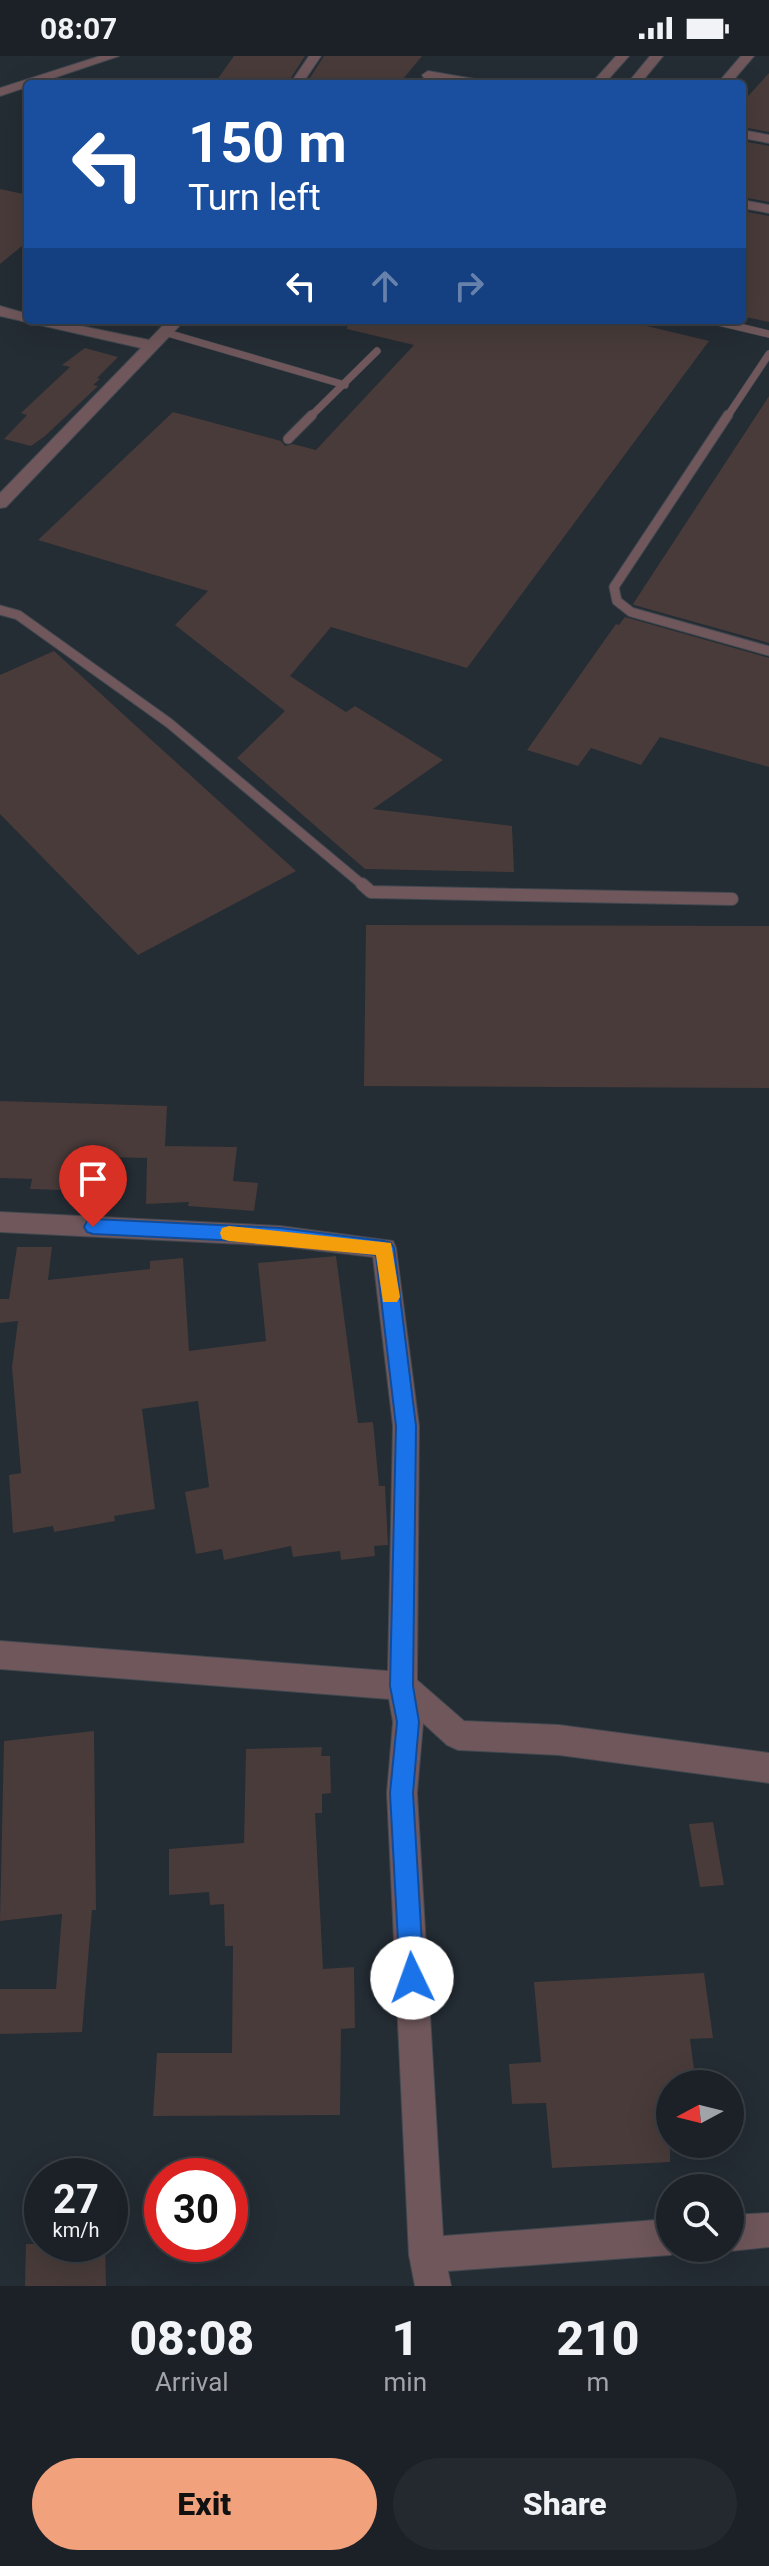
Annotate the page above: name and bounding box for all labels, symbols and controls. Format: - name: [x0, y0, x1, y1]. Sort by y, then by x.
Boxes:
- text: 08:07: [40, 11, 117, 46]
- text: 150 m: [188, 110, 347, 176]
- icon: left: [56, 112, 160, 216]
- text: Turn left: [188, 177, 321, 219]
- icon: left: [279, 264, 323, 308]
- icon: ahead: [363, 264, 407, 308]
- icon: right: [447, 264, 491, 308]
- pin: [59, 1145, 127, 1227]
- icon: arrive: [71, 1157, 115, 1201]
- position arrow: [370, 1936, 454, 2020]
- north arrow: [656, 2070, 744, 2158]
- map controls: [656, 2070, 744, 2262]
- speed limit sign: 30: [144, 2158, 248, 2262]
- button: search: [656, 2174, 744, 2262]
- text: 27: [53, 2176, 99, 2223]
- text: km/h: [53, 2218, 99, 2242]
- text: 08:08: [129, 2310, 254, 2367]
- text: 1: [391, 2310, 419, 2367]
- text: 210: [556, 2310, 640, 2367]
- text: Arrival: [155, 2367, 229, 2397]
- text: min: [384, 2367, 427, 2397]
- text: m: [587, 2367, 609, 2397]
- button: Exit: [32, 2458, 377, 2550]
- button: Share: [393, 2458, 737, 2550]

